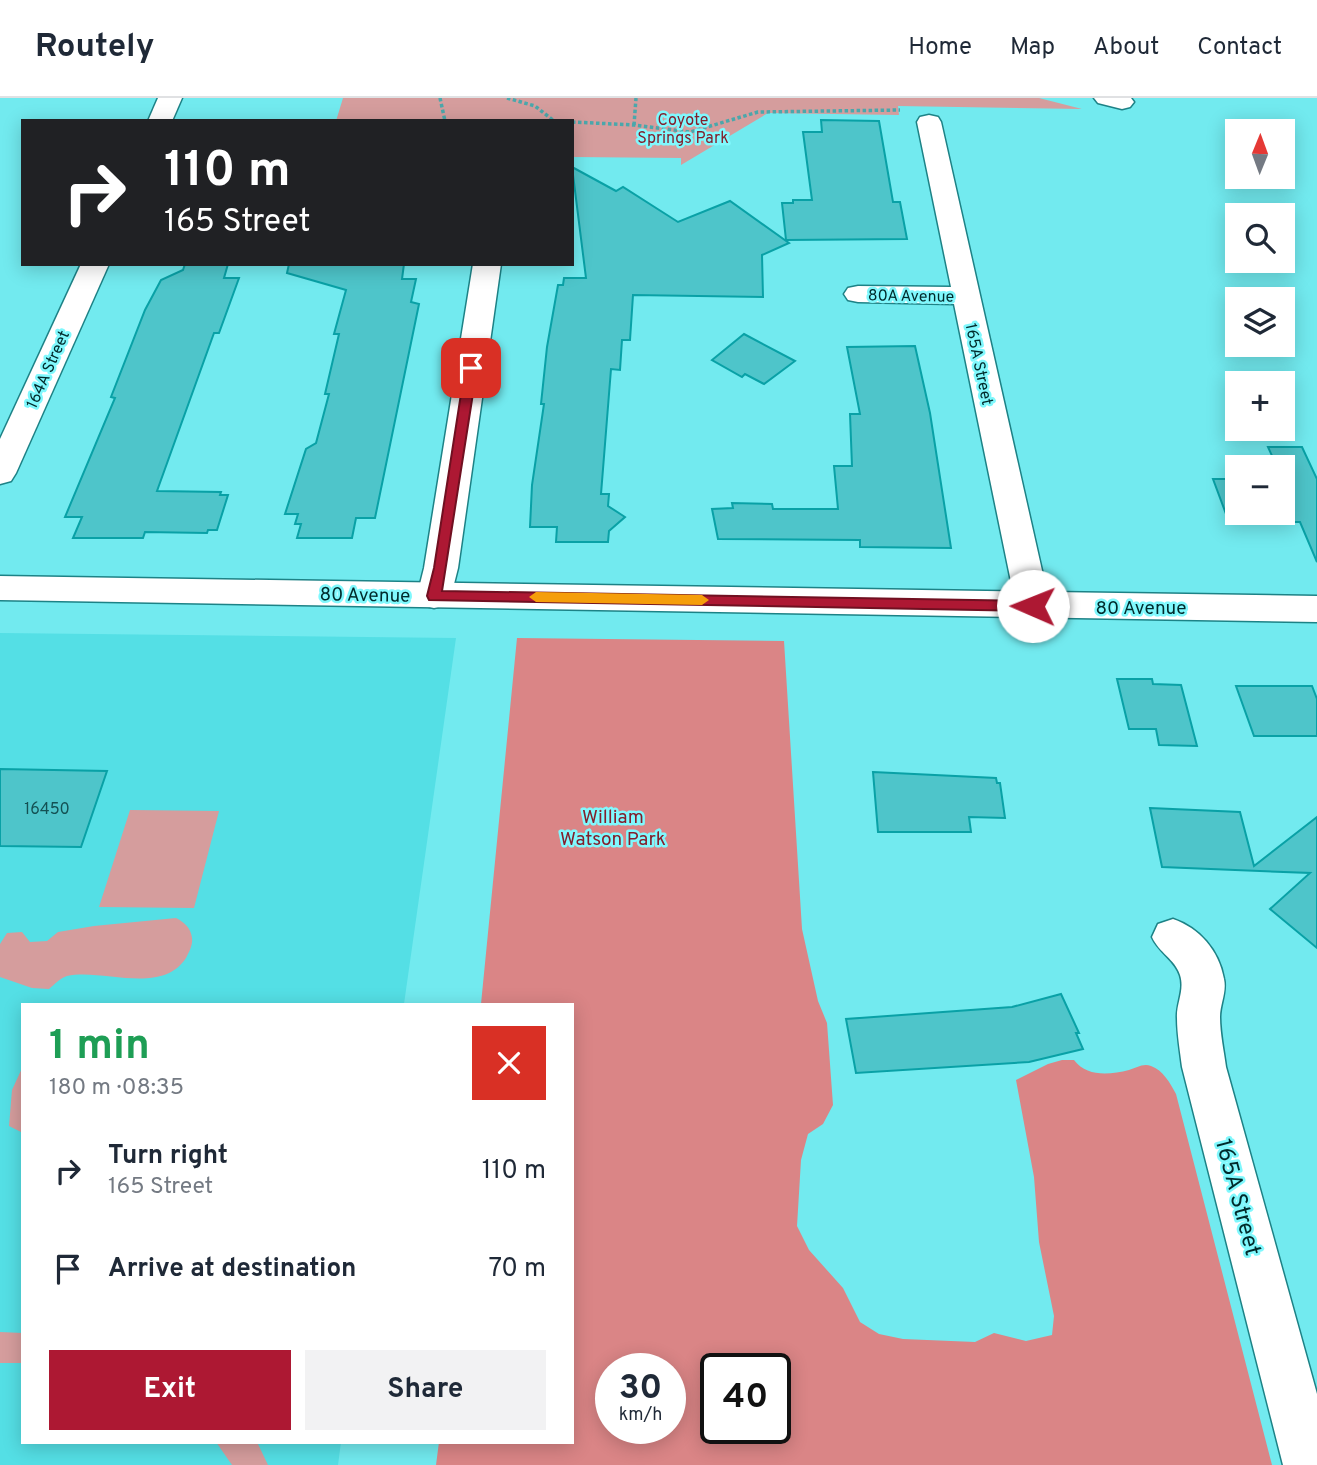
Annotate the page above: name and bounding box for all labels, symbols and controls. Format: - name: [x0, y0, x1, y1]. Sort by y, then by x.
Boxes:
- text: Routely: [35, 27, 154, 69]
- text: Home: [908, 33, 972, 63]
- text: Map: [1010, 33, 1055, 63]
- text: About: [1093, 33, 1159, 63]
- text: Contact: [1197, 33, 1282, 63]
- park label: Coyote Springs Park: [637, 111, 729, 149]
- north arrow: [1225, 119, 1295, 189]
- map controls: [1225, 119, 1295, 525]
- text: 110 m: [164, 142, 291, 204]
- icon: right: [49, 147, 140, 238]
- text: 165 Street: [164, 203, 311, 243]
- button: search: [1225, 203, 1295, 273]
- street label: 80A Avenue: [868, 286, 954, 308]
- button: layers: [1225, 287, 1295, 357]
- street label: 165A Street: [960, 322, 996, 407]
- street label: 164A Street: [23, 328, 75, 412]
- pin: [441, 338, 501, 398]
- icon: arrive: [452, 349, 490, 387]
- button: +: [1225, 371, 1295, 441]
- button: −: [1225, 455, 1295, 525]
- position arrow: [996, 569, 1070, 643]
- street label: 80 Avenue: [319, 583, 411, 609]
- street label: 80 Avenue: [1096, 597, 1186, 621]
- house number: 16450: [24, 800, 70, 820]
- park label: William Watson Park: [560, 806, 666, 852]
- text: 1 min: [49, 1021, 150, 1074]
- button: close: [472, 1026, 546, 1100]
- text: 180 m · 08:35: [49, 1074, 184, 1103]
- street label: 165A Street: [1207, 1136, 1266, 1259]
- text: Turn right: [108, 1140, 228, 1173]
- icon: right: [49, 1152, 87, 1190]
- text: 110 m: [482, 1155, 546, 1188]
- text: 165 Street: [108, 1173, 213, 1202]
- icon: arrive: [49, 1250, 87, 1288]
- text: Arrive at destination: [108, 1253, 356, 1286]
- text: 70 m: [488, 1253, 546, 1286]
- button: Exit: [49, 1350, 291, 1430]
- button: Share: [305, 1350, 546, 1430]
- speed limit sign: 40: [700, 1353, 791, 1444]
- text: 30: [619, 1367, 662, 1411]
- text: km/h: [619, 1404, 662, 1427]

